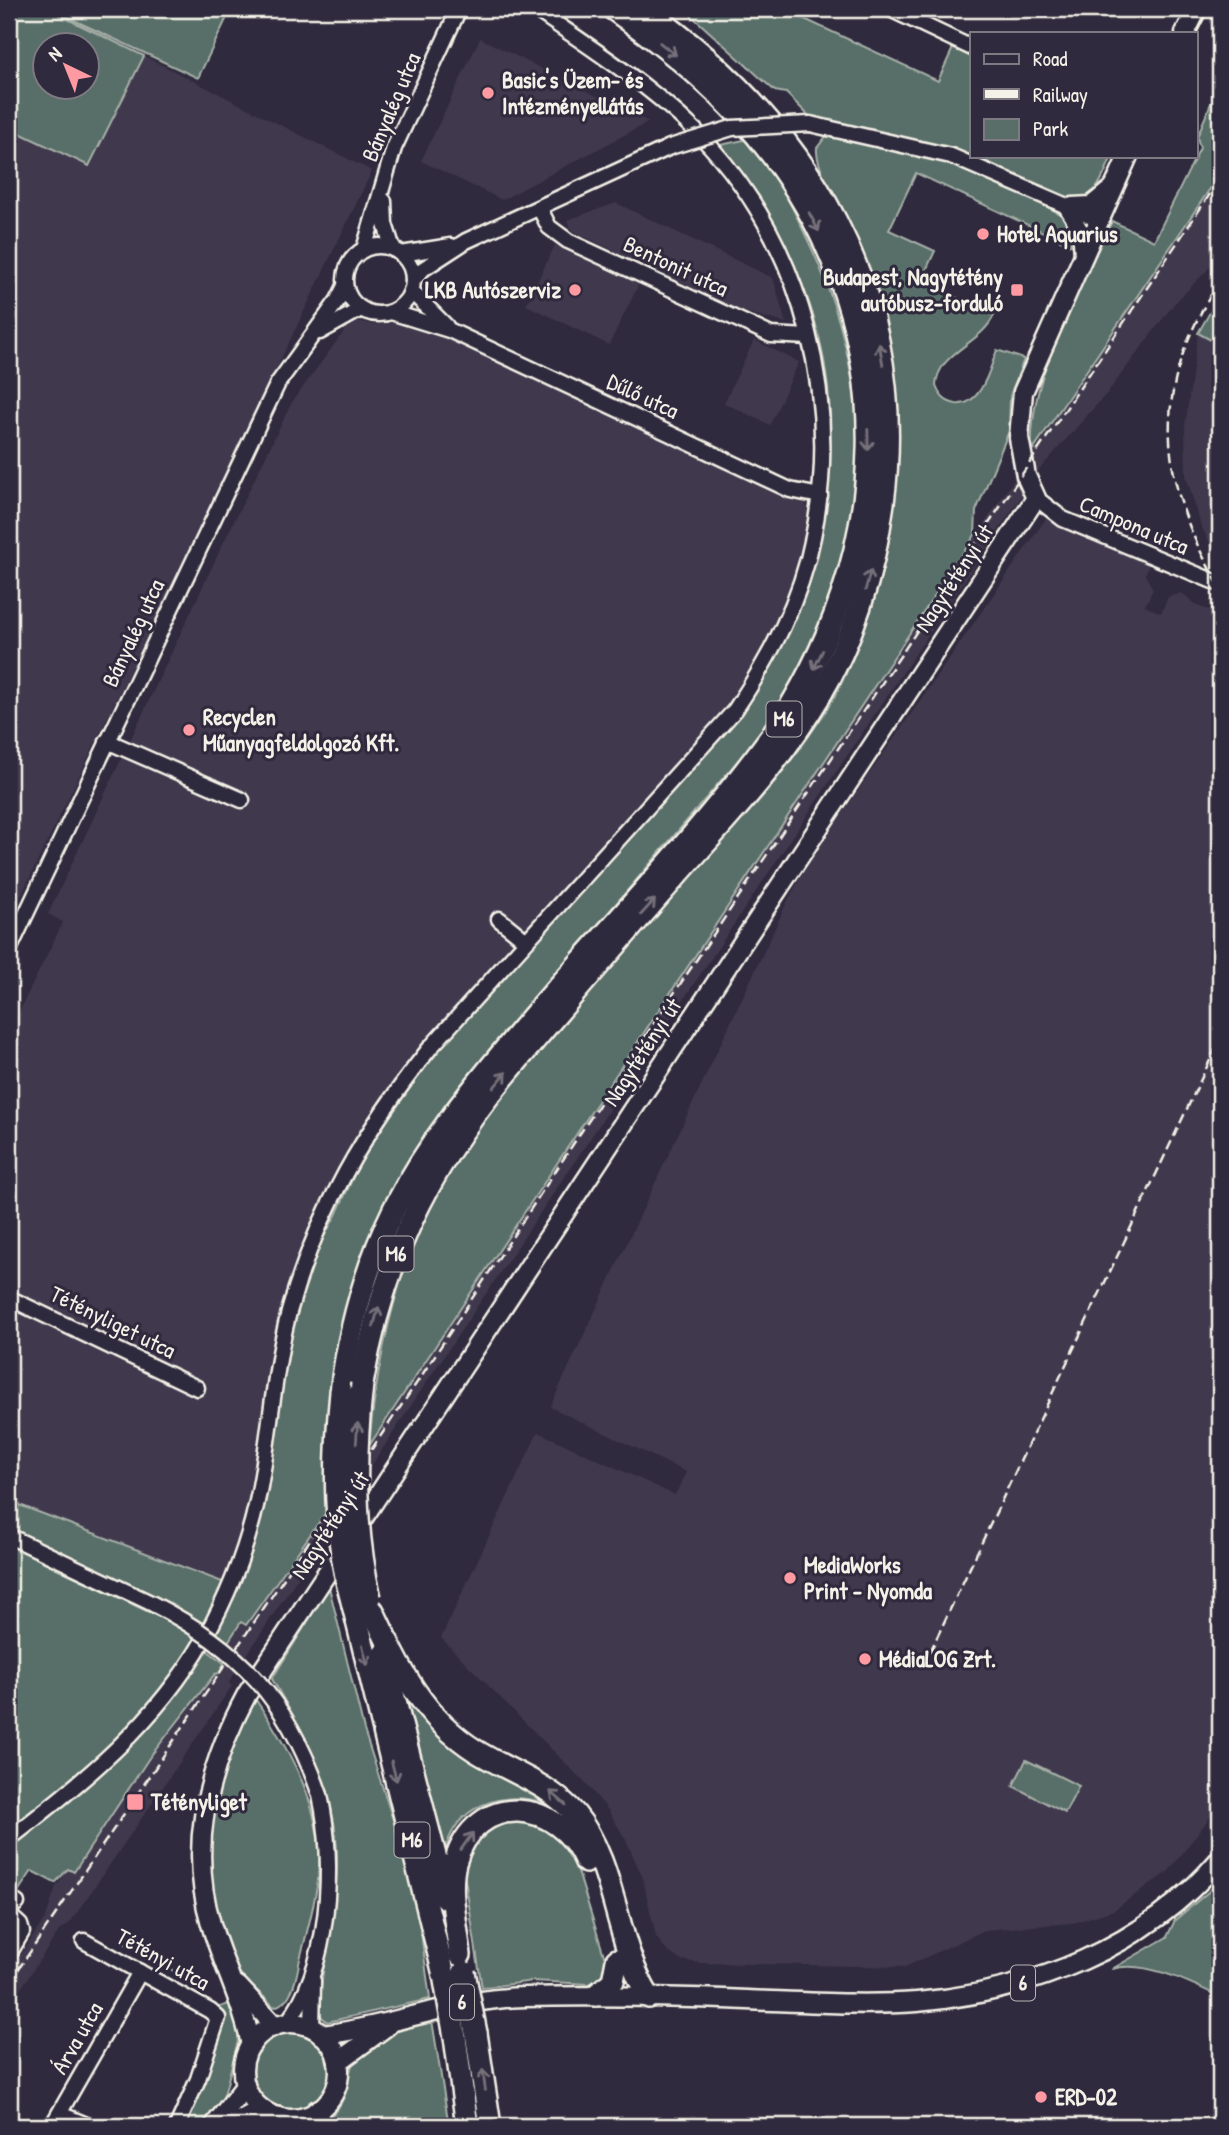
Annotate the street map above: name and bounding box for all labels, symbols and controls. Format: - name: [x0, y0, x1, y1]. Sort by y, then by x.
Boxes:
- north arrow: [32, 32, 102, 102]
- legend: [970, 32, 1198, 158]
- text: N: [42, 41, 67, 67]
- one-way arrow: [658, 42, 676, 57]
- text: Road: [1033, 44, 1067, 73]
- street label: Bányalég utca: [354, 48, 427, 166]
- place label: Basic's Üzem- és Intézményellátás: [502, 64, 644, 122]
- text: Railway: [1033, 80, 1088, 109]
- marker: Basic's Üzem- és Intézményellátás: [480, 85, 496, 101]
- text: Park: [1033, 114, 1068, 143]
- one-way arrow: [807, 211, 821, 231]
- place label: Hotel Aquarius: [997, 218, 1118, 250]
- marker: Hotel Aquarius: [975, 226, 991, 242]
- street label: Bentonit utca: [619, 228, 734, 303]
- place label: Budapest, Nagytétény autóbusz-forduló: [823, 261, 1004, 318]
- place label: LKB Autószerviz: [425, 274, 561, 305]
- marker: LKB Autószerviz: [567, 282, 583, 298]
- marker: Budapest, Nagytétény autóbusz-forduló: [1009, 282, 1025, 298]
- one-way arrow: [873, 343, 887, 366]
- street label: Dűlő utca: [602, 365, 684, 426]
- one-way arrow: [861, 428, 875, 451]
- street label: Campona utca: [1075, 488, 1194, 561]
- street label: Nagytétényi út: [907, 517, 1001, 638]
- one-way arrow: [862, 569, 875, 591]
- street label: Bányalég utca: [94, 574, 171, 692]
- one-way arrow: [810, 649, 824, 670]
- place label: Recyclen Műanyagfeldolgozó Kft.: [203, 701, 399, 759]
- road number: M6: [766, 702, 802, 736]
- marker: Recyclen Műanyagfeldolgozó Kft.: [181, 722, 197, 738]
- one-way arrow: [640, 899, 656, 917]
- street label: Nagytétényi út: [595, 991, 689, 1112]
- one-way arrow: [493, 1072, 508, 1090]
- road number: M6: [378, 1236, 414, 1272]
- street label: Tétényliget utca: [45, 1278, 181, 1365]
- one-way arrow: [370, 1306, 383, 1328]
- one-way arrow: [351, 1422, 364, 1445]
- street label: Nagytétényi út: [283, 1464, 377, 1585]
- place label: MediaWorks Print - Nyomda: [804, 1549, 932, 1607]
- marker: MediaWorks Print - Nyomda: [782, 1570, 798, 1586]
- one-way arrow: [359, 1643, 372, 1666]
- place label: MédiaLOG Zrt.: [879, 1643, 996, 1674]
- marker: MédiaLOG Zrt.: [857, 1651, 873, 1667]
- one-way arrow: [389, 1760, 402, 1782]
- place label: Tétényliget: [150, 1786, 248, 1818]
- one-way arrow: [549, 1790, 567, 1806]
- marker: Tétényliget: [125, 1792, 145, 1812]
- road number: M6: [394, 1822, 430, 1857]
- one-way arrow: [460, 1832, 474, 1851]
- street label: Tétényi utca: [111, 1920, 216, 1997]
- road number: 6: [1011, 1966, 1035, 2000]
- road number: 6: [450, 1984, 474, 2020]
- street label: Árva utca: [43, 1996, 110, 2080]
- one-way arrow: [477, 2069, 490, 2092]
- place label: ERD-02: [1055, 2081, 1117, 2112]
- marker: ERD-02: [1033, 2089, 1049, 2105]

